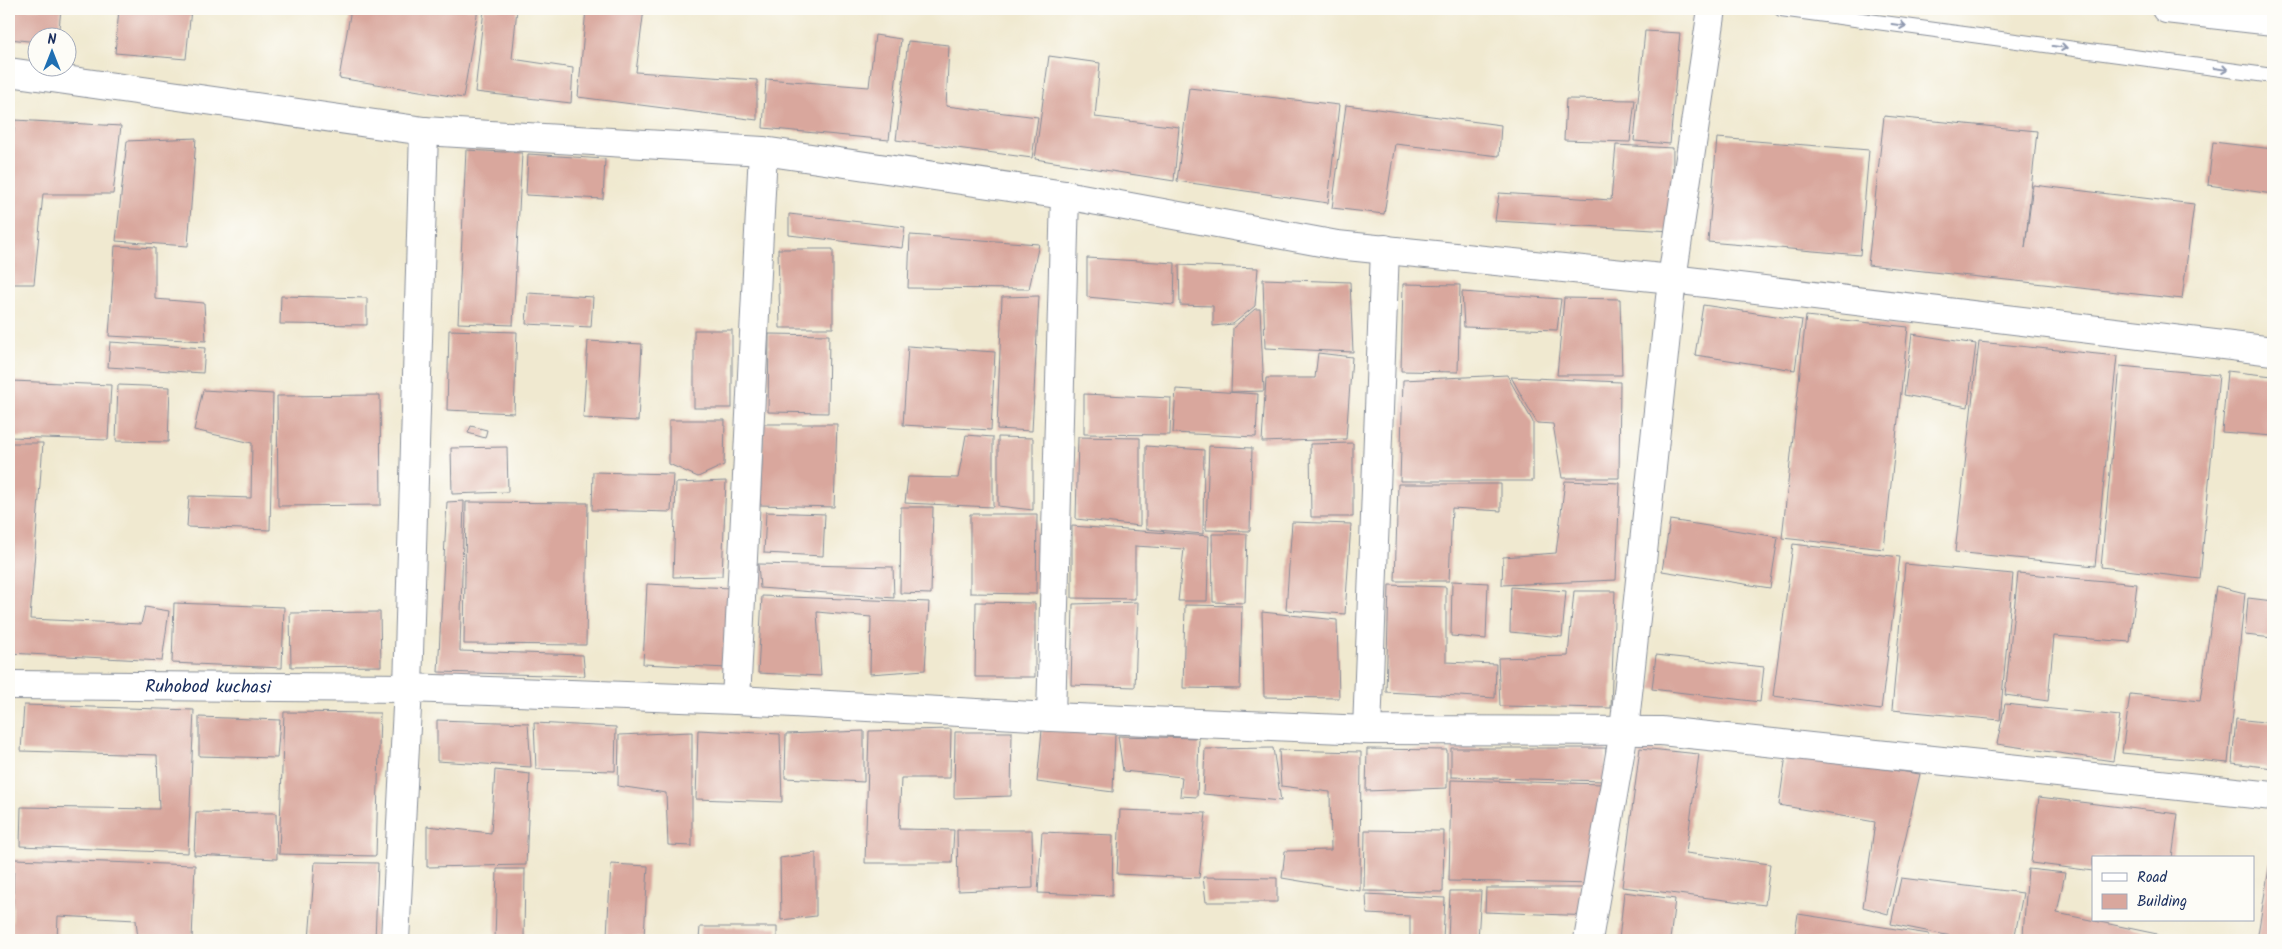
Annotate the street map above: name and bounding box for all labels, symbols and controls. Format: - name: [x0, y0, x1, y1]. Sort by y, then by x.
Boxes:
- one-way arrow: [1891, 20, 1907, 30]
- north arrow: [28, 28, 78, 78]
- text: N: [48, 29, 57, 51]
- one-way arrow: [2052, 42, 2068, 52]
- one-way arrow: [2213, 64, 2229, 74]
- street label: Ruhobod kuchasi: [145, 673, 272, 703]
- legend: [2092, 856, 2254, 922]
- text: Road: [2137, 866, 2168, 890]
- text: Building: [2137, 890, 2187, 914]

